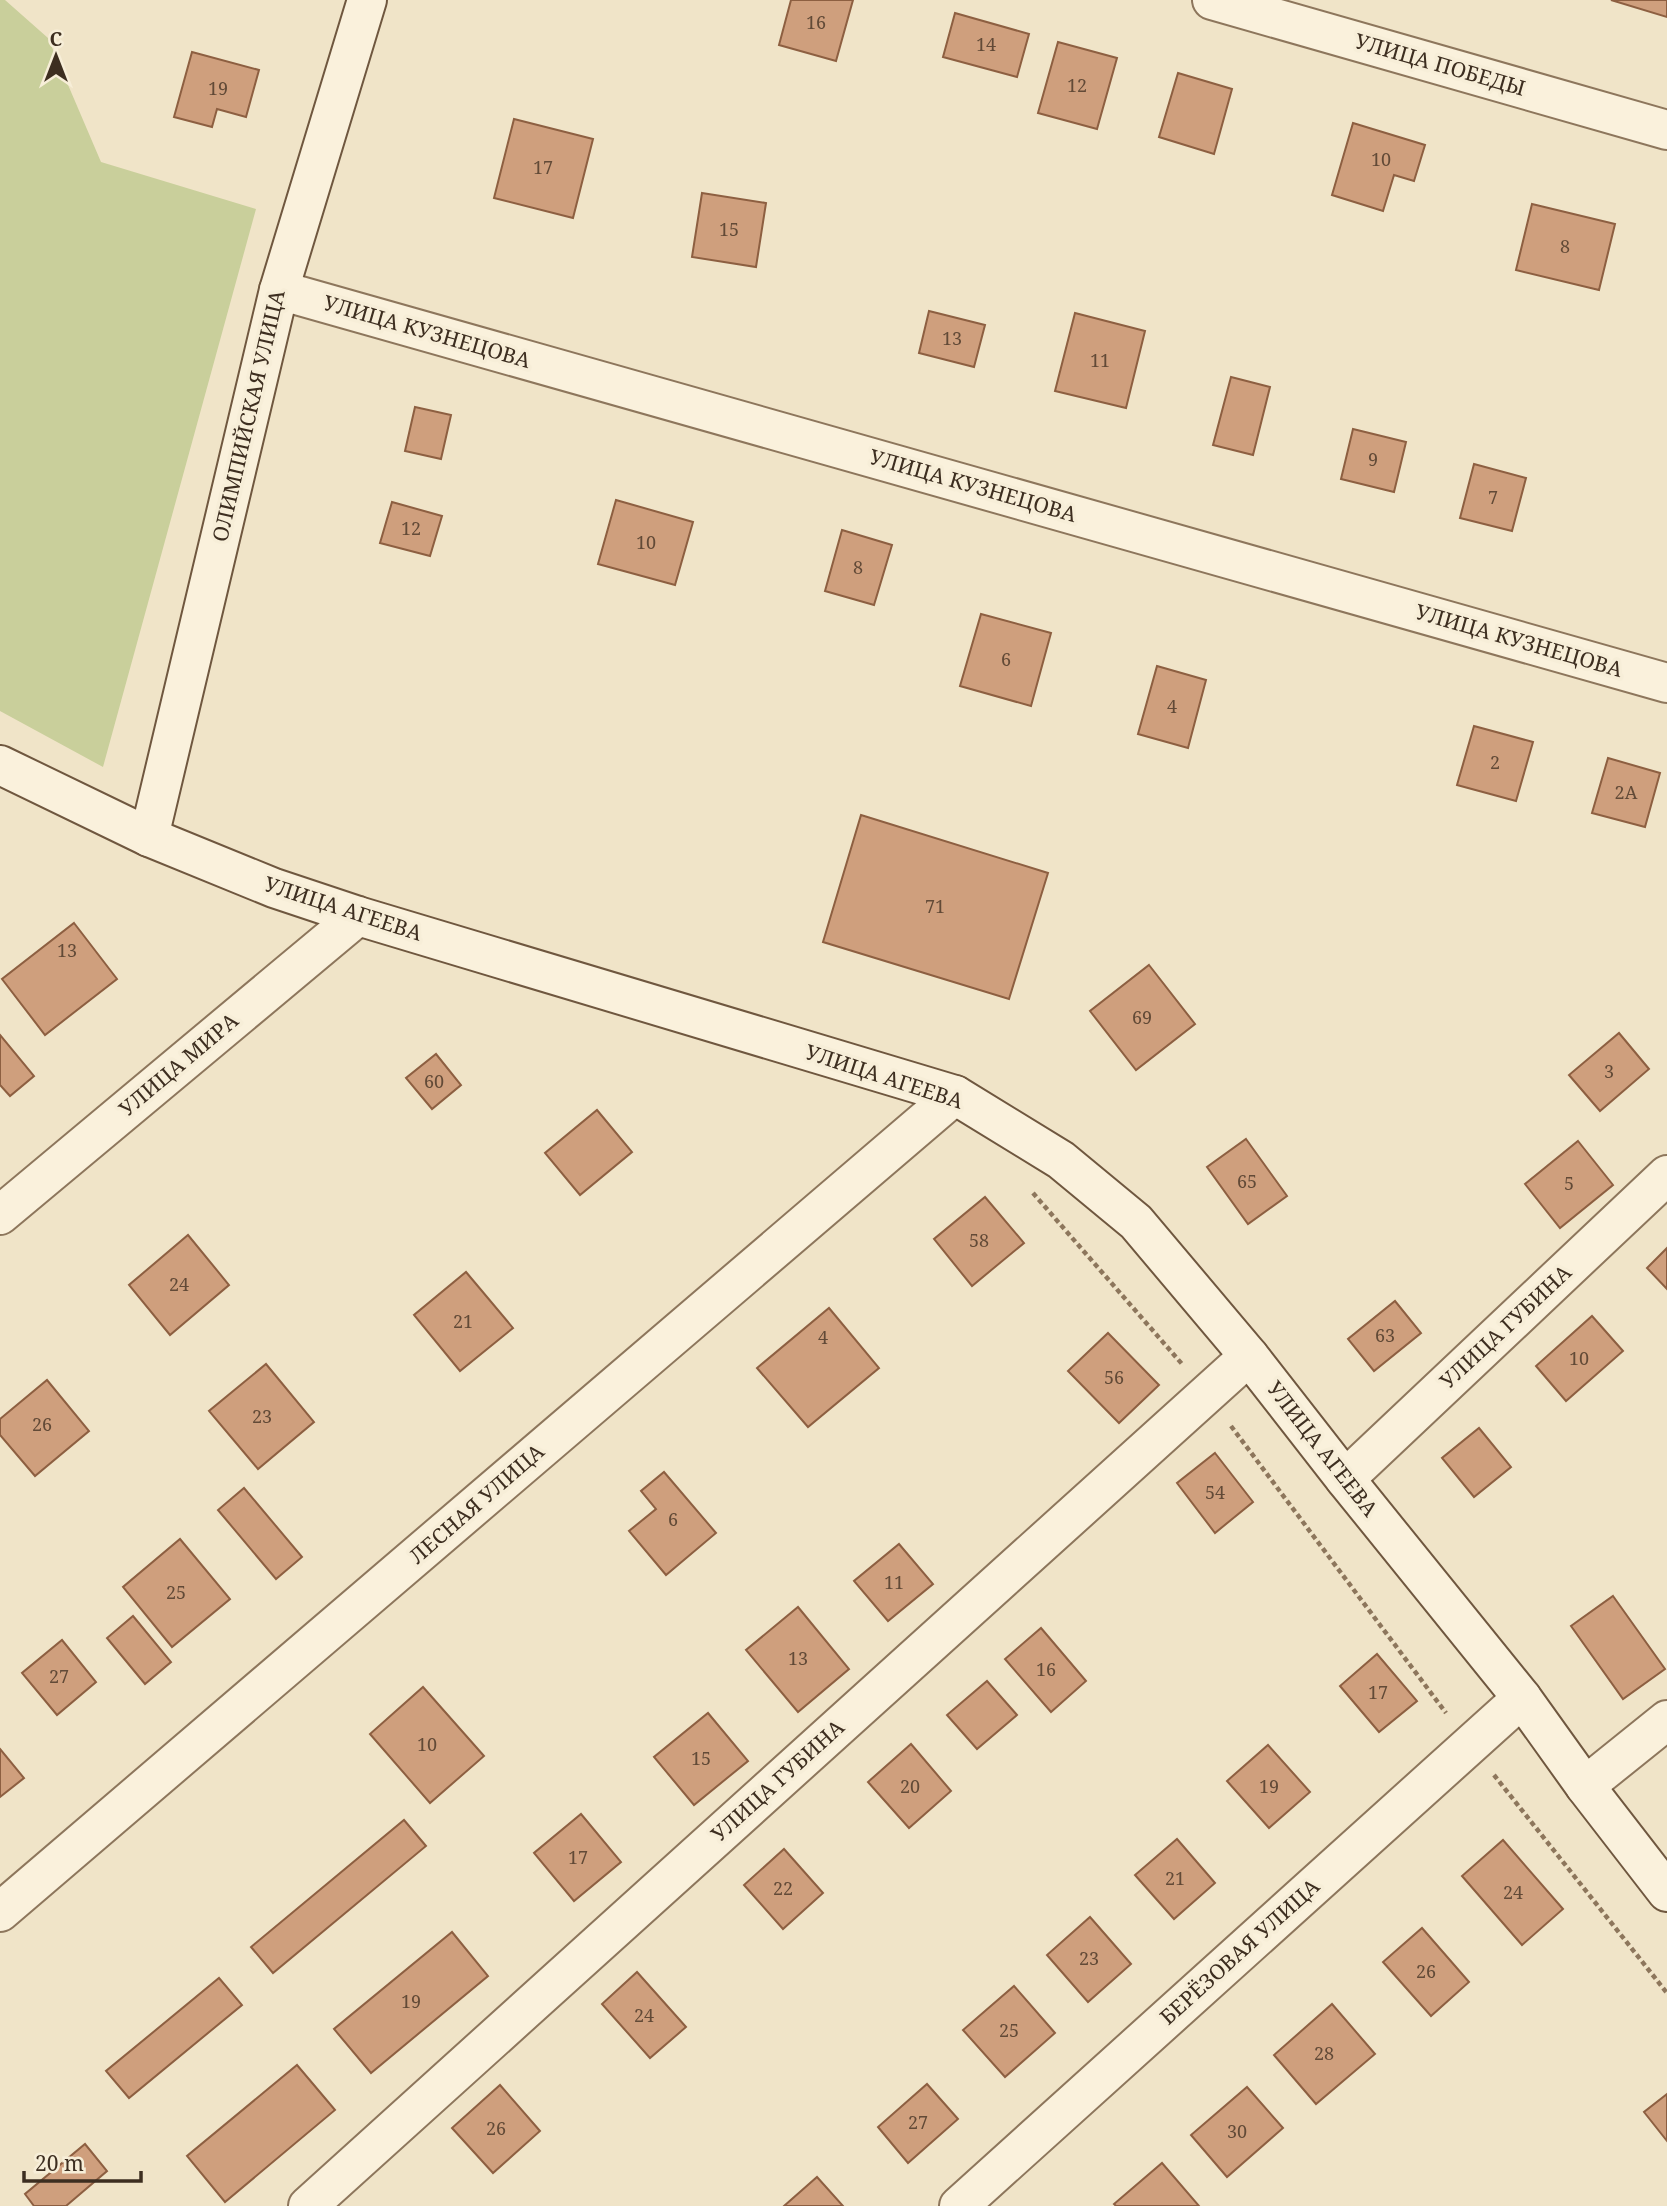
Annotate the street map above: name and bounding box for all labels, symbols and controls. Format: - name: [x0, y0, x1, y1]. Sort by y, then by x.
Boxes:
- house number: 16: [806, 10, 826, 34]
- north arrow: [21, 21, 91, 91]
- text: С: [50, 26, 62, 52]
- street label: УЛИЦА ПОБЕДЫ: [1352, 26, 1529, 102]
- house number: 14: [976, 32, 996, 56]
- house number: 12: [1067, 73, 1087, 97]
- house number: 19: [208, 76, 228, 100]
- house number: 10: [1371, 147, 1391, 171]
- house number: 17: [533, 155, 553, 179]
- house number: 15: [719, 217, 739, 241]
- house number: 8: [1560, 234, 1570, 258]
- street label: ОЛИМПИЙСКАЯ УЛИЦА: [205, 287, 291, 544]
- street label: УЛИЦА КУЗНЕЦОВА: [320, 288, 534, 374]
- house number: 13: [942, 326, 962, 350]
- house number: 11: [1090, 348, 1110, 372]
- street label: УЛИЦА КУЗНЕЦОВА: [866, 442, 1080, 528]
- house number: 9: [1368, 447, 1378, 471]
- house number: 7: [1488, 485, 1498, 509]
- house number: 12: [401, 516, 421, 540]
- house number: 10: [636, 530, 656, 554]
- house number: 8: [853, 555, 863, 579]
- street label: УЛИЦА КУЗНЕЦОВА: [1412, 597, 1626, 683]
- house number: 6: [1001, 647, 1011, 671]
- house number: 4: [1167, 694, 1177, 718]
- house number: 2: [1490, 750, 1500, 774]
- house number: 2А: [1615, 780, 1638, 804]
- street label: УЛИЦА АГЕЕВА: [261, 869, 426, 947]
- house number: 71: [925, 894, 945, 918]
- house number: 13: [57, 938, 77, 962]
- house number: 69: [1132, 1005, 1152, 1029]
- street label: УЛИЦА МИРА: [113, 1006, 244, 1122]
- street label: УЛИЦА АГЕЕВА: [802, 1037, 967, 1115]
- house number: 3: [1604, 1059, 1614, 1083]
- house number: 60: [424, 1069, 444, 1093]
- house number: 65: [1237, 1169, 1257, 1193]
- house number: 5: [1564, 1171, 1574, 1195]
- house number: 58: [969, 1228, 989, 1252]
- street label: УЛИЦА ГУБИНА: [1434, 1258, 1577, 1394]
- house number: 24: [169, 1272, 189, 1296]
- house number: 21: [453, 1309, 473, 1333]
- house number: 63: [1375, 1323, 1395, 1347]
- house number: 4: [818, 1325, 828, 1349]
- house number: 10: [1569, 1346, 1589, 1370]
- house number: 56: [1104, 1365, 1124, 1389]
- street label: УЛИЦА АГЕЕВА: [1261, 1375, 1385, 1522]
- house number: 23: [252, 1404, 272, 1428]
- house number: 26: [32, 1412, 52, 1436]
- street label: ЛЕСНАЯ УЛИЦА: [403, 1437, 550, 1569]
- house number: 54: [1205, 1480, 1225, 1504]
- house number: 6: [668, 1507, 678, 1531]
- house number: 11: [884, 1570, 904, 1594]
- house number: 25: [166, 1580, 186, 1604]
- house number: 13: [788, 1646, 808, 1670]
- house number: 16: [1036, 1657, 1056, 1681]
- house number: 27: [49, 1664, 69, 1688]
- house number: 17: [1368, 1680, 1388, 1704]
- street label: УЛИЦА ГУБИНА: [705, 1713, 850, 1848]
- house number: 10: [417, 1732, 437, 1756]
- house number: 15: [691, 1746, 711, 1770]
- house number: 20: [900, 1774, 920, 1798]
- house number: 19: [1259, 1774, 1279, 1798]
- house number: 17: [568, 1845, 588, 1869]
- house number: 21: [1165, 1866, 1185, 1890]
- street label: БЕРЁЗОВАЯ УЛИЦА: [1154, 1872, 1325, 2030]
- house number: 22: [773, 1876, 793, 1900]
- house number: 24: [1503, 1880, 1523, 1904]
- house number: 23: [1079, 1946, 1099, 1970]
- house number: 26: [1416, 1959, 1436, 1983]
- house number: 19: [401, 1989, 421, 2013]
- house number: 24: [634, 2003, 654, 2027]
- house number: 25: [999, 2018, 1019, 2042]
- house number: 28: [1314, 2041, 1334, 2065]
- house number: 27: [908, 2110, 928, 2134]
- house number: 26: [486, 2116, 506, 2140]
- house number: 30: [1227, 2119, 1247, 2143]
- scale bar: [24, 2140, 142, 2184]
- text: 20 m: [35, 2149, 84, 2177]

